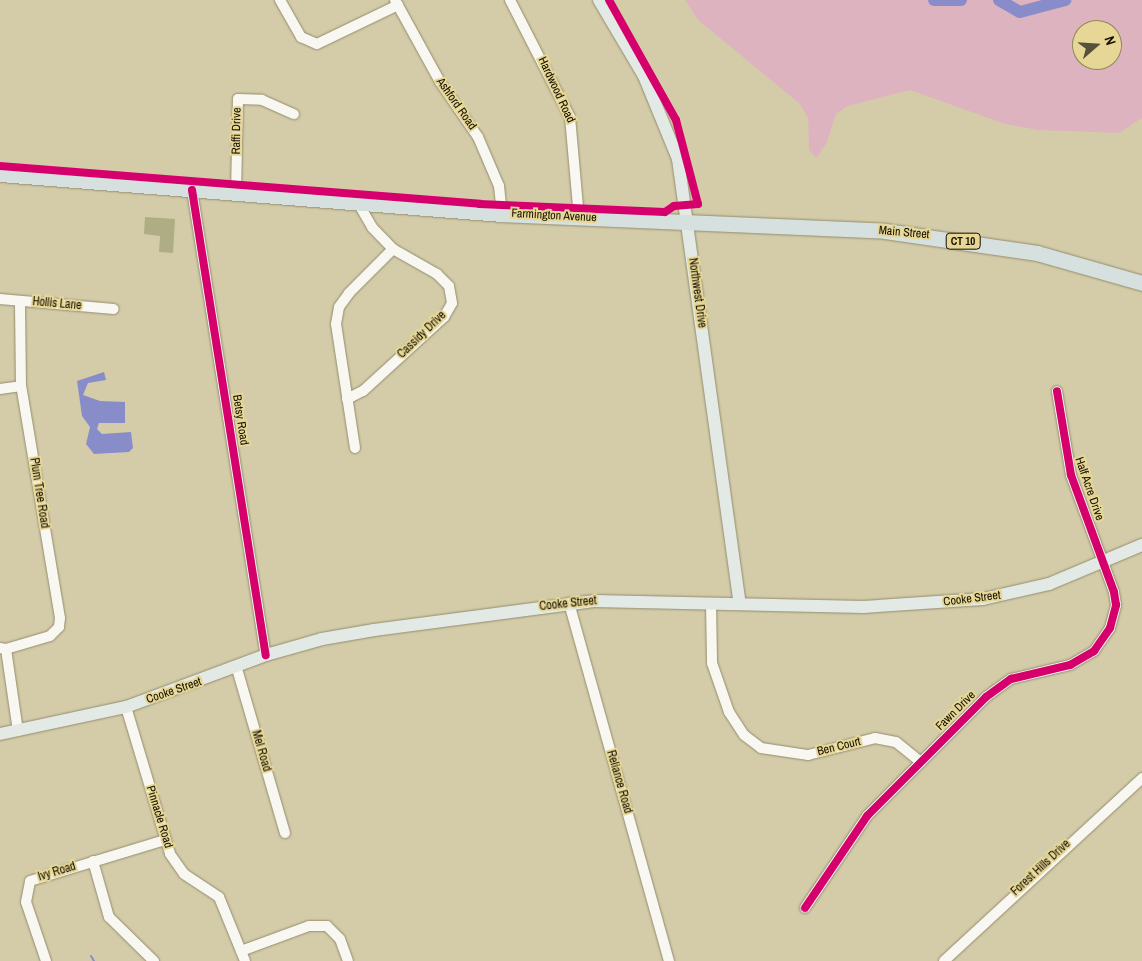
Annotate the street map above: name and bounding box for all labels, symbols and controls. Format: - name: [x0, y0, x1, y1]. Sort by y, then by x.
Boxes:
- north arrow: [1072, 20, 1122, 70]
- text: N: [1100, 34, 1120, 47]
- street label: Hardwood Road: [534, 55, 578, 125]
- street label: Ashford Road: [433, 75, 479, 133]
- street label: Raffi Drive: [229, 107, 245, 155]
- street label: Farmington Avenue: [511, 207, 597, 225]
- street label: Main Street: [878, 224, 930, 242]
- road number: CT 10: [946, 232, 980, 250]
- street label: Northwest Drive: [685, 257, 709, 329]
- street label: Hollis Lane: [32, 295, 82, 313]
- street label: Cassidy Drive: [395, 308, 449, 362]
- street label: Betsy Road: [229, 394, 251, 446]
- street label: Half Acre Drive: [1071, 455, 1107, 523]
- street label: Plum Tree Road: [26, 457, 52, 529]
- street label: Cooke Street: [943, 588, 1001, 610]
- street label: Cooke Street: [539, 594, 597, 614]
- street label: Cooke Street: [145, 675, 203, 707]
- street label: Fawn Drive: [933, 688, 979, 734]
- street label: Mel Road: [248, 729, 274, 773]
- street label: Ben Court: [816, 735, 862, 759]
- street label: Reliance Road: [603, 749, 635, 815]
- street label: Pinnacle Road: [143, 784, 175, 850]
- street label: Forest Hills Drive: [1008, 837, 1074, 899]
- street label: Ivy Road: [36, 859, 78, 885]

